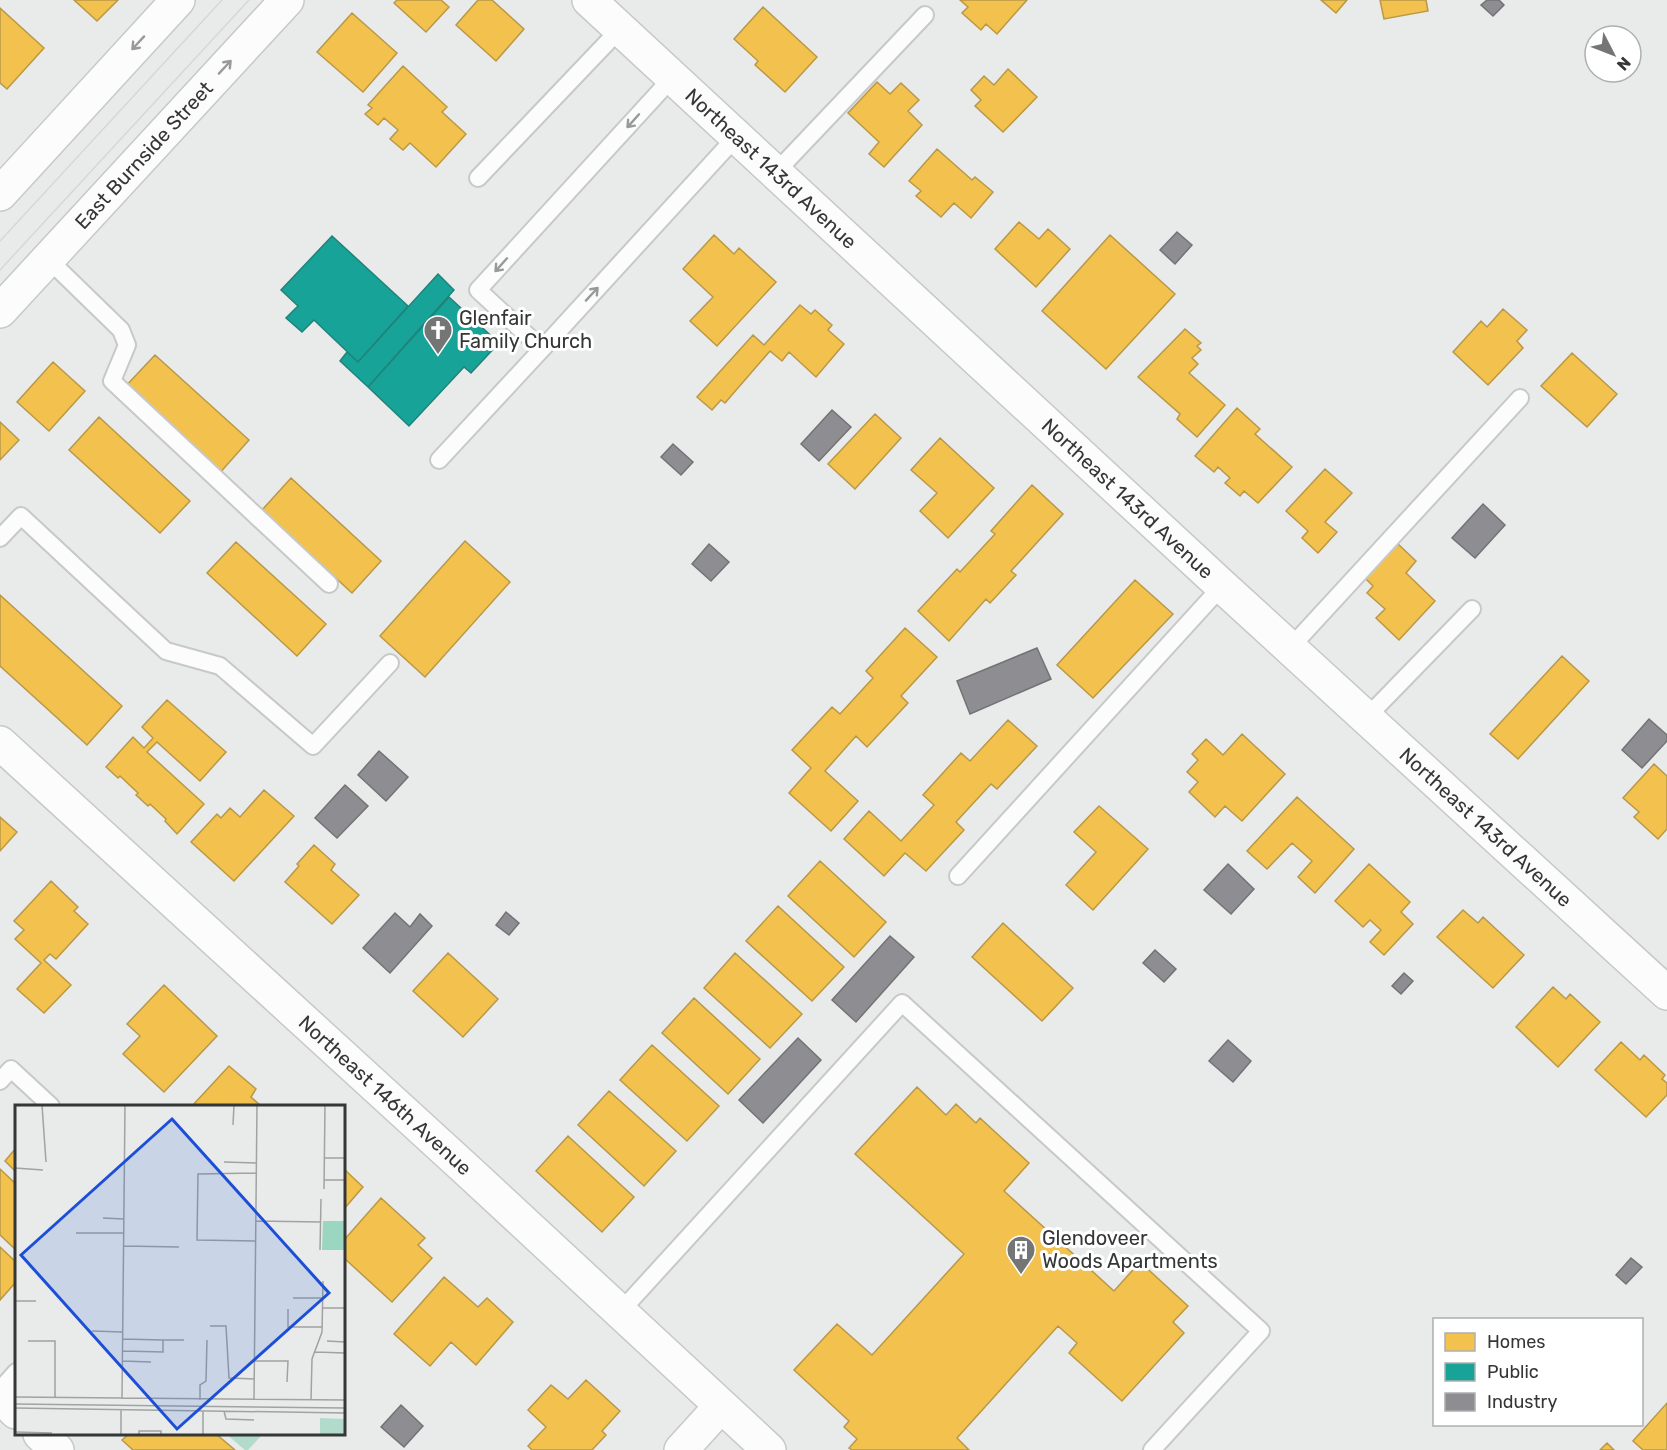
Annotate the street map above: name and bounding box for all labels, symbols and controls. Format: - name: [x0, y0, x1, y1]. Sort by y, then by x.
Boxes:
- north arrow: [1583, 24, 1643, 84]
- one-way arrow: [131, 35, 145, 50]
- text: N: [1613, 53, 1635, 74]
- one-way arrow: [218, 60, 232, 75]
- street label: East Burnside Street: [70, 76, 218, 234]
- street label: Northeast 143rd Avenue: [680, 83, 862, 254]
- one-way arrow: [626, 113, 640, 128]
- one-way arrow: [495, 257, 509, 272]
- one-way arrow: [585, 287, 599, 302]
- place label: Glenfair Family Church: [459, 306, 592, 353]
- church icon: Glenfair Family Church: [422, 314, 454, 356]
- street label: Northeast 143rd Avenue: [1037, 413, 1218, 584]
- street label: Northeast 143rd Avenue: [1395, 742, 1577, 912]
- street label: Northeast 146th Avenue: [294, 1010, 477, 1180]
- inset map: [15, 1105, 345, 1435]
- place label: Glendoveer Woods Apartments: [1042, 1226, 1218, 1273]
- building icon: Glendoveer Woods Apartments: [1005, 1234, 1037, 1276]
- legend: [1433, 1318, 1643, 1426]
- text: Homes: [1487, 1331, 1545, 1353]
- text: Public: [1487, 1361, 1539, 1383]
- text: Industry: [1487, 1391, 1557, 1413]

